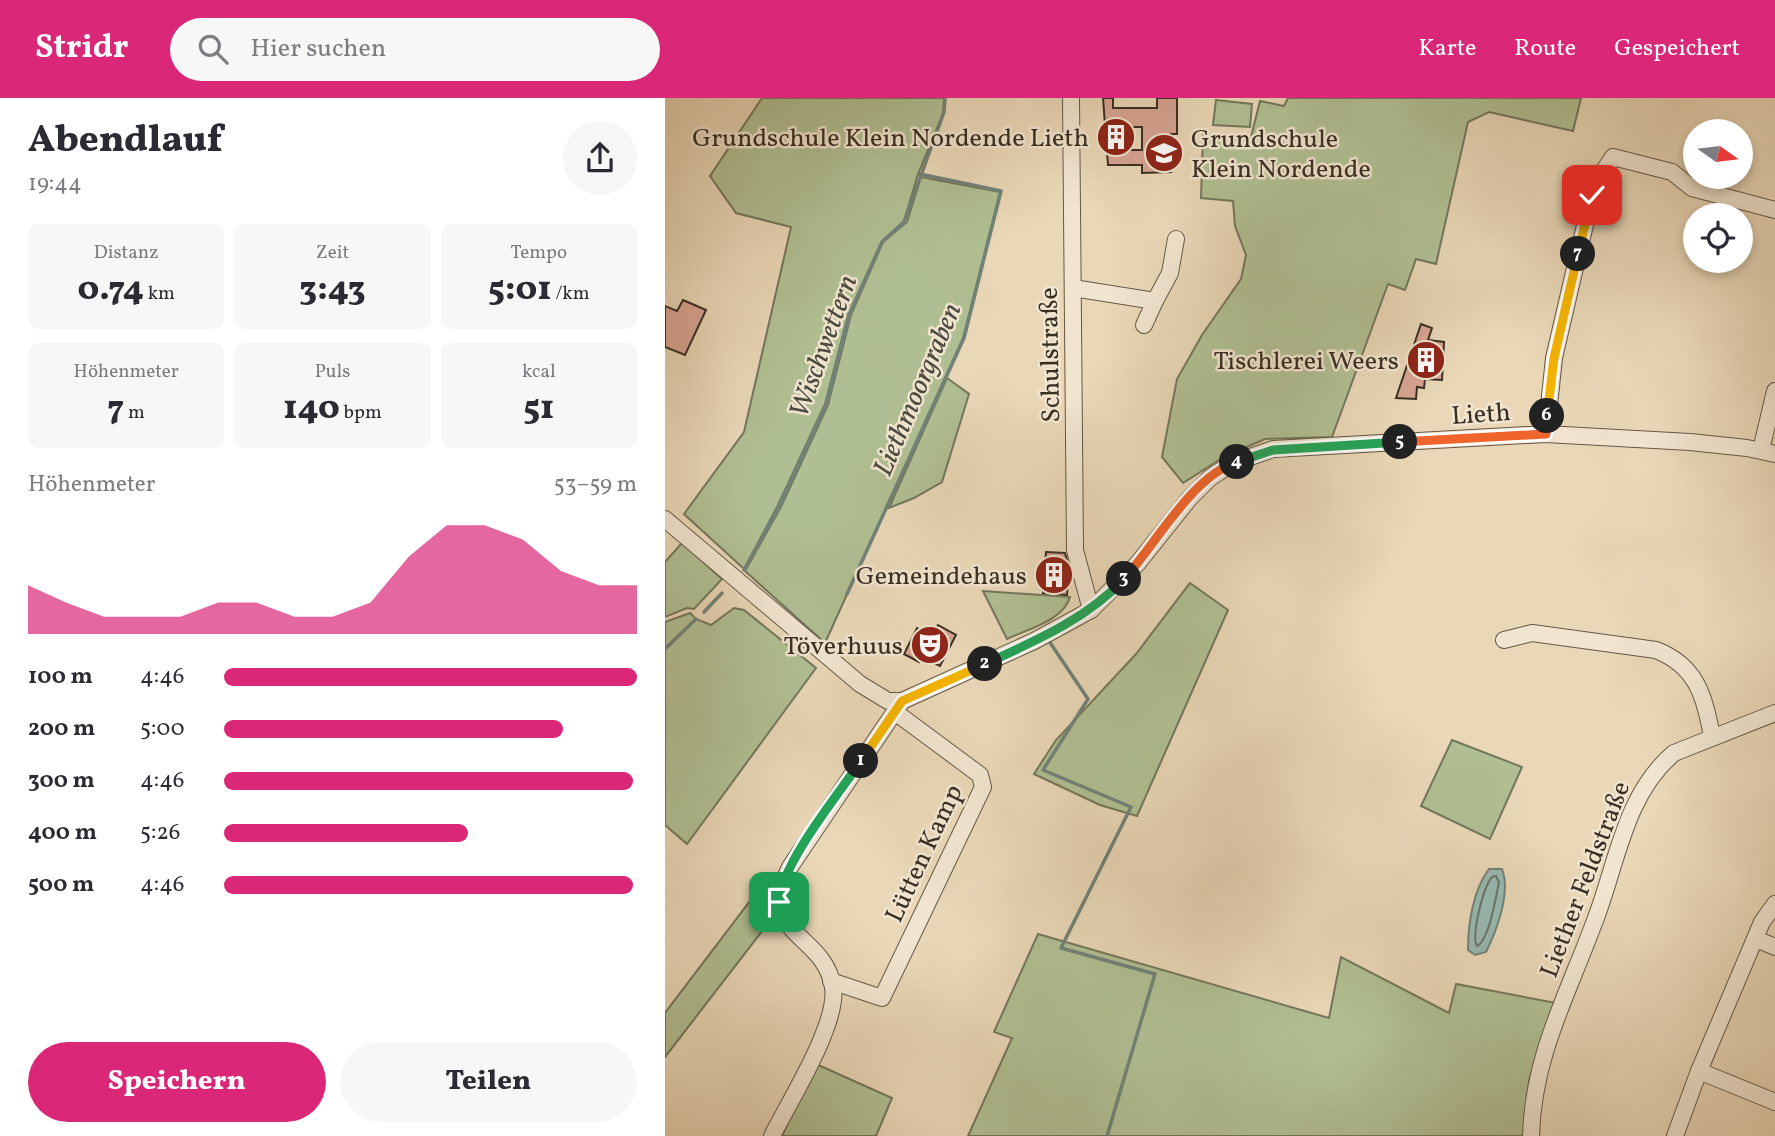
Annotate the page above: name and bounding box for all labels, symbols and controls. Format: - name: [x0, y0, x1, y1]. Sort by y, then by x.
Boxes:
- search box: [170, 18, 660, 81]
- text: Stridr: [35, 26, 128, 72]
- icon: search: [194, 30, 232, 68]
- text: Hier suchen: [250, 31, 386, 67]
- text: Karte: [1419, 32, 1476, 66]
- text: Route: [1514, 32, 1576, 66]
- text: Gespeichert: [1614, 32, 1740, 66]
- text: Abendlauf: [28, 115, 222, 168]
- building icon: Grundschule Klein Nordende Lieth: [1095, 116, 1137, 158]
- north arrow: [1683, 119, 1753, 189]
- map controls: [1683, 119, 1753, 273]
- button: share: [563, 121, 637, 195]
- place label: Grundschule Klein Nordende Lieth: [692, 121, 1089, 157]
- place label: Grundschule Klein Nordende: [1191, 122, 1371, 188]
- school or university icon: Grundschule Klein Nordende: [1143, 132, 1185, 174]
- pin: [1562, 165, 1622, 225]
- text: 19:44: [28, 168, 82, 200]
- icon: check: [1573, 176, 1611, 214]
- button: locate: [1683, 203, 1753, 273]
- pin: 7: [1560, 236, 1595, 272]
- text: Distanz: [94, 240, 159, 266]
- text: Zeit: [316, 240, 349, 266]
- text: Tempo: [511, 240, 567, 266]
- text: 7: [1573, 240, 1582, 266]
- text: 0.74: [77, 266, 144, 314]
- text: 3:43: [299, 266, 366, 314]
- text: 5:01: [488, 266, 552, 314]
- water label: Wischwettern: [780, 270, 868, 424]
- text: km: [144, 281, 175, 307]
- text: /km: [552, 281, 590, 307]
- street label: Schulstraße: [1032, 287, 1070, 423]
- water label: Liethmoorgraben: [864, 297, 972, 482]
- building icon: Tischlerei Weers: [1405, 339, 1447, 381]
- place label: Tischlerei Weers: [1213, 344, 1399, 380]
- text: Höhenmeter: [74, 359, 179, 385]
- text: Puls: [315, 359, 350, 385]
- text: kcal: [522, 359, 556, 385]
- text: 7: [108, 385, 124, 433]
- text: 140: [283, 385, 340, 433]
- text: 51: [523, 385, 554, 433]
- street label: Lieth: [1450, 395, 1512, 435]
- pin: 6: [1529, 398, 1565, 434]
- text: m: [124, 400, 145, 426]
- text: bpm: [340, 400, 382, 426]
- text: 6: [1541, 402, 1552, 428]
- pin: 5: [1383, 424, 1417, 460]
- text: 5: [1395, 428, 1404, 454]
- pin: 4: [1219, 444, 1255, 480]
- text: 4: [1231, 448, 1242, 474]
- text: Höhenmeter: [28, 469, 155, 501]
- text: 53–59 m: [554, 469, 637, 501]
- building icon: Gemeindehaus: [1033, 554, 1075, 596]
- place label: Gemeindehaus: [856, 559, 1027, 595]
- pin: 3: [1107, 561, 1141, 596]
- text: 3: [1119, 565, 1128, 591]
- theatre icon: Töverhuus: [909, 624, 951, 666]
- place label: Töverhuus: [783, 629, 903, 665]
- pin: 2: [967, 646, 1003, 682]
- text: 2: [980, 650, 989, 676]
- text: 100 m: [28, 661, 93, 693]
- text: 4:46: [140, 661, 184, 693]
- text: 200 m: [28, 713, 95, 745]
- text: 5:00: [140, 713, 185, 745]
- pin: 1: [843, 744, 879, 778]
- text: 1: [857, 747, 864, 773]
- text: 300 m: [28, 765, 95, 797]
- text: 4:46: [140, 765, 184, 797]
- street label: Liether Feldstraße: [1532, 776, 1640, 983]
- street label: Lütten Kamp: [877, 779, 973, 929]
- text: 400 m: [28, 817, 97, 849]
- text: 5:26: [140, 817, 180, 849]
- text: 500 m: [28, 869, 94, 901]
- text: 4:46: [140, 869, 184, 901]
- pin: [749, 872, 809, 932]
- icon: arrive: [760, 883, 798, 921]
- button: Speichern: [28, 1042, 326, 1122]
- button: Teilen: [340, 1042, 637, 1122]

